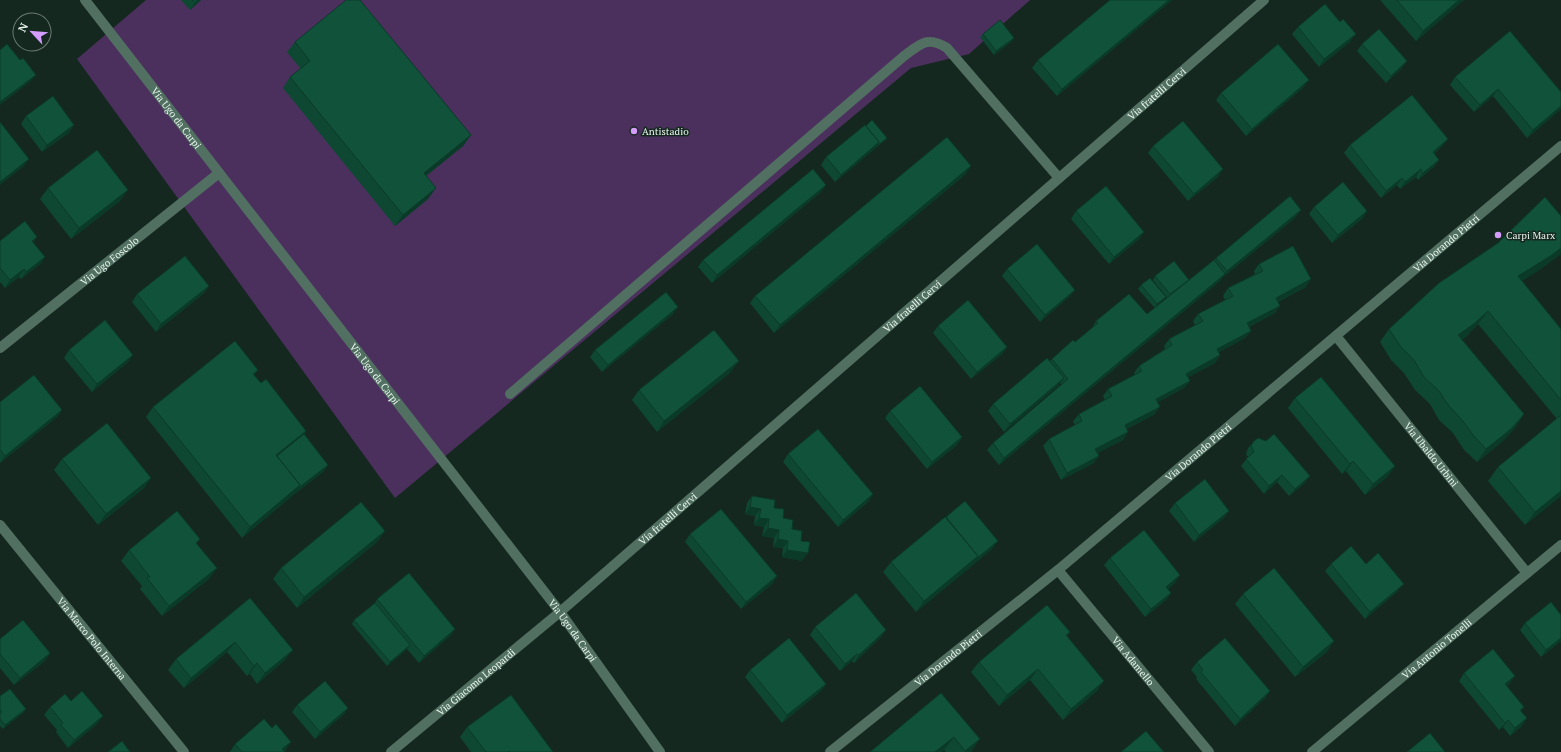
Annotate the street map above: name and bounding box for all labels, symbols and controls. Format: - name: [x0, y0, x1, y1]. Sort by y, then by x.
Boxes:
- north arrow: [12, 12, 52, 52]
- text: N: [15, 20, 31, 34]
- street label: Via fratelli Cervi: [1125, 64, 1189, 122]
- street label: Via Ugo da Carpi: [148, 84, 204, 151]
- place label: Antistadio: [642, 125, 689, 138]
- marker: Antistadio: [629, 126, 639, 136]
- street label: Via Dorando Pietri: [1410, 211, 1482, 275]
- place label: Carpi Marx: [1506, 229, 1556, 242]
- marker: Carpi Marx: [1493, 230, 1503, 240]
- street label: Via Ugo Foscolo: [77, 233, 142, 288]
- street label: Via fratelli Cervi: [880, 277, 944, 335]
- street label: Via Ugo da Carpi: [347, 340, 403, 407]
- street label: Via Ubaldo Urbini: [1401, 419, 1461, 489]
- street label: Via Dorando Pietri: [1162, 420, 1234, 484]
- street label: Via fratelli Cervi: [636, 490, 699, 547]
- street label: Via Marco Polo Interna: [55, 594, 129, 682]
- street label: Via Ugo da Carpi: [546, 596, 600, 664]
- street label: Via Antonio Tonelli: [1399, 616, 1474, 681]
- street label: Via Dorando Pietri: [912, 627, 984, 689]
- street label: Via Adamello: [1109, 634, 1158, 688]
- street label: Via Giacomo Leopardi: [434, 646, 518, 718]

